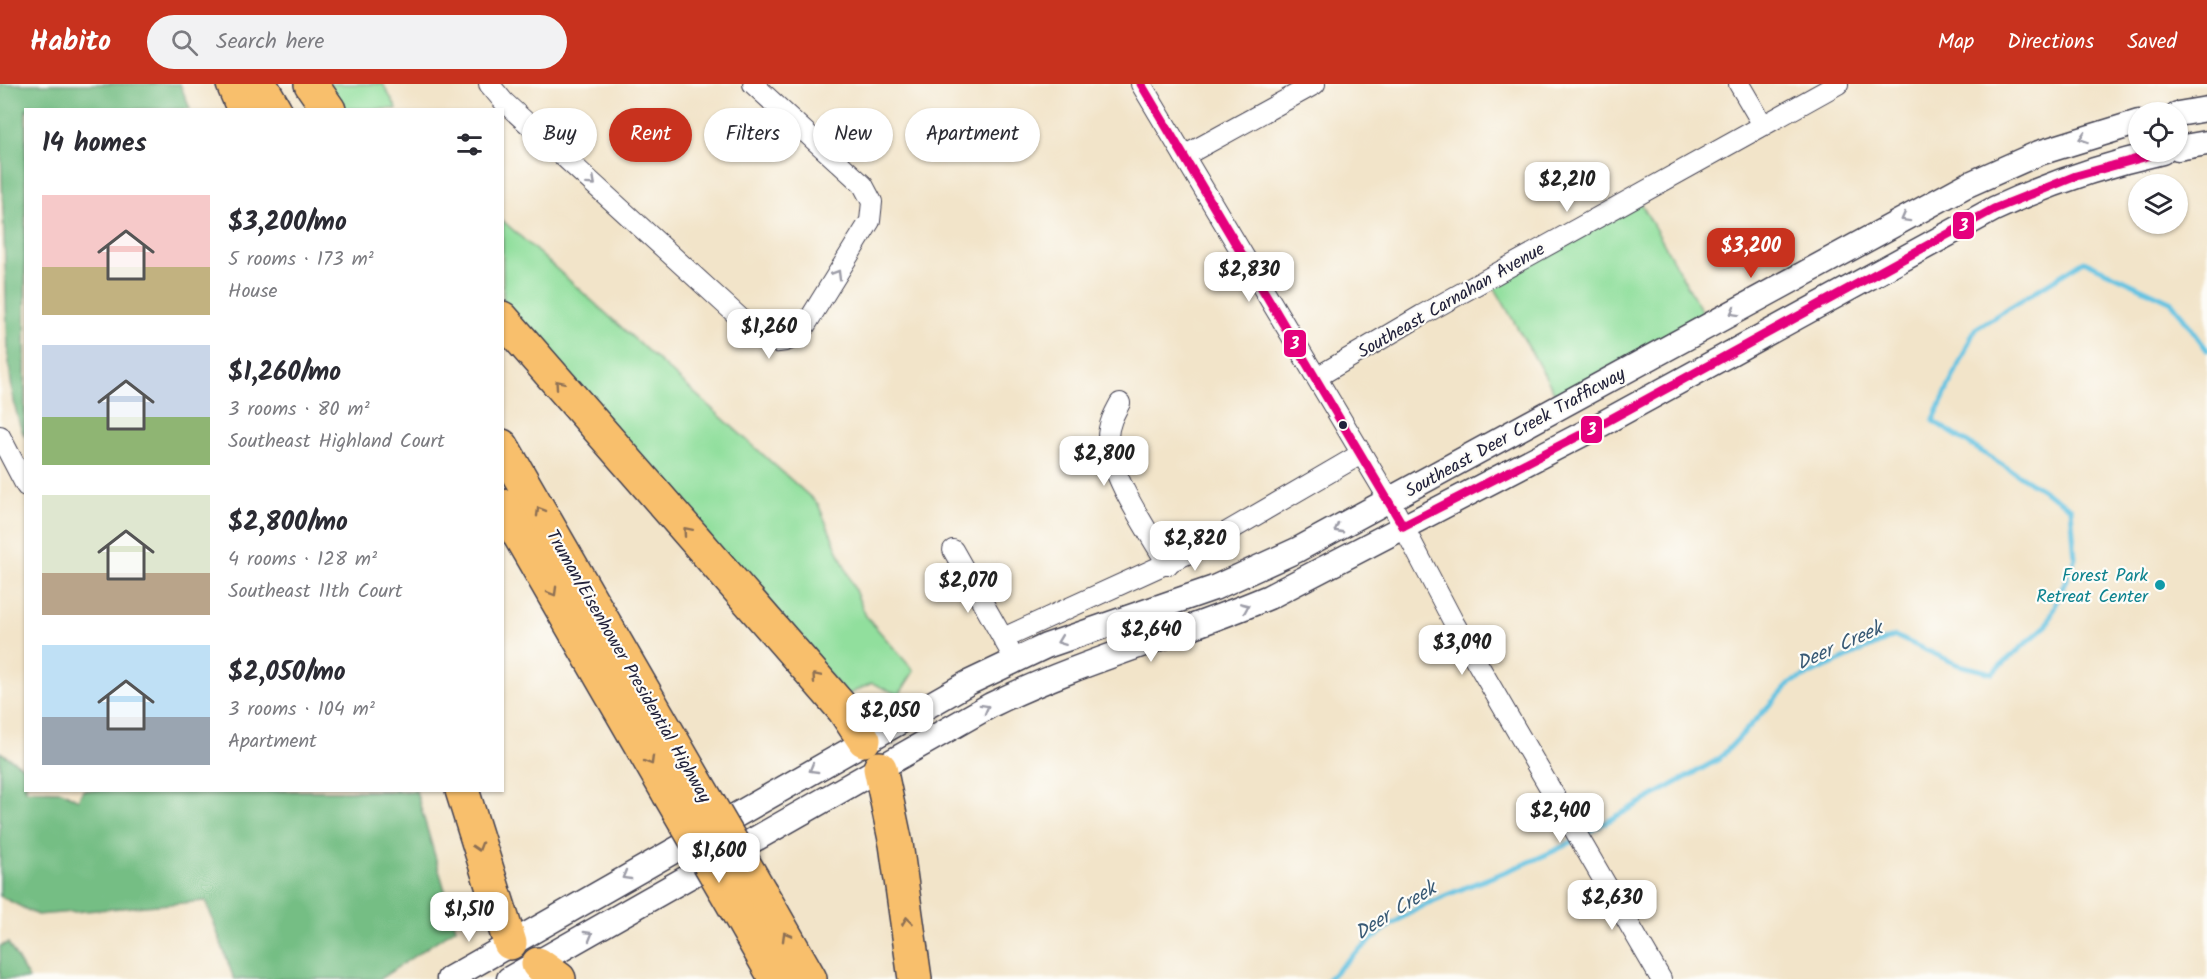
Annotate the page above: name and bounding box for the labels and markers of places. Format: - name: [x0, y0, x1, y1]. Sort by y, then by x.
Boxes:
- pin: $2,210: [1518, 162, 1616, 213]
- pin: $3,200: [1702, 228, 1800, 279]
- pin: $2,830: [1200, 252, 1298, 303]
- pin: $1,260: [720, 309, 818, 360]
- unlabelled marker: [1337, 419, 1349, 431]
- pin: $2,800: [1055, 436, 1153, 487]
- pin: $2,820: [1146, 521, 1244, 572]
- place label: Forest Park Retreat Center: [2036, 562, 2149, 612]
- pin: $2,070: [919, 563, 1017, 614]
- marker: Forest Park Retreat Center: [2153, 578, 2167, 592]
- pin: $2,640: [1102, 612, 1200, 663]
- pin: $3,090: [1413, 625, 1511, 676]
- pin: $2,050: [841, 693, 939, 744]
- pin: $2,400: [1511, 793, 1609, 844]
- pin: $1,600: [670, 833, 768, 884]
- pin: $2,630: [1563, 880, 1661, 931]
- pin: $1,510: [420, 892, 518, 943]

